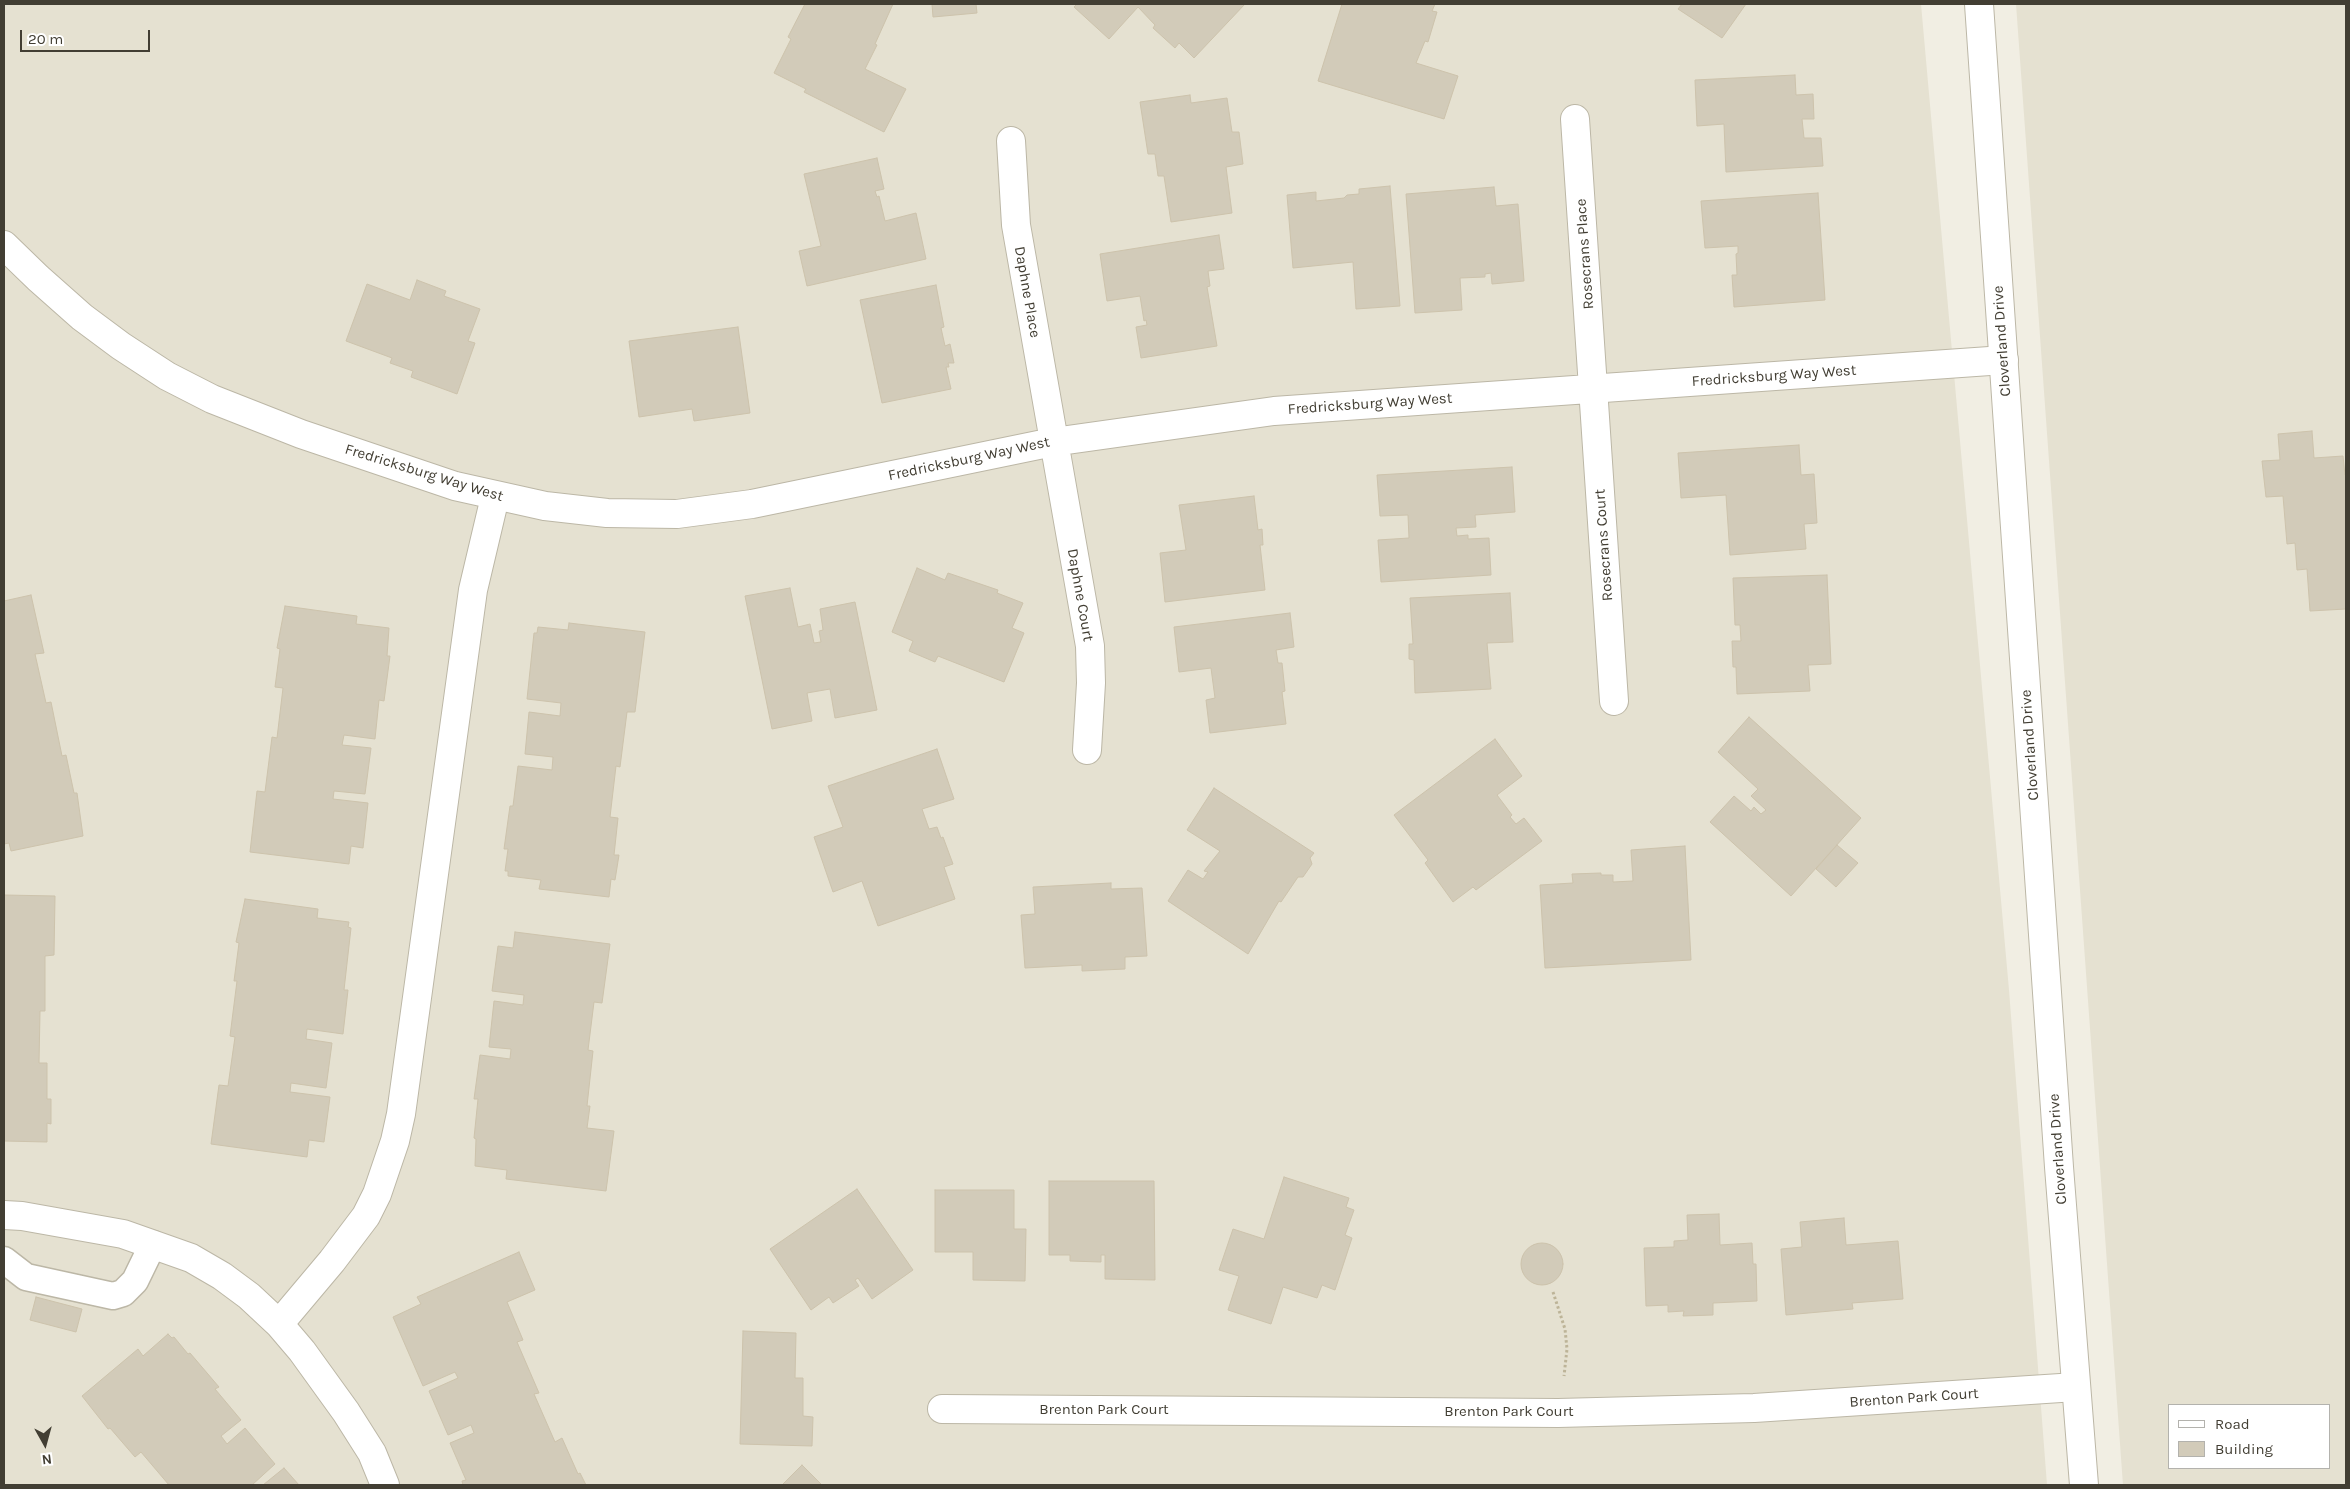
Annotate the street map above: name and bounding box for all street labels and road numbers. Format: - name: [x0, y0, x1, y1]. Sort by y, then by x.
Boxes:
- street label: Rosecrans Place: [1572, 198, 1598, 310]
- street label: Daphne Place: [1010, 245, 1044, 339]
- street label: Cloverland Drive: [1989, 285, 2015, 397]
- street label: Fredricksburg Way West: [1691, 361, 1857, 391]
- street label: Fredricksburg Way West: [1287, 389, 1453, 419]
- street label: Fredricksburg Way West: [886, 433, 1052, 485]
- street label: Fredricksburg Way West: [343, 440, 505, 506]
- street label: Rosecrans Court: [1591, 488, 1617, 602]
- street label: Daphne Court: [1063, 547, 1097, 643]
- street label: Cloverland Drive: [2017, 689, 2043, 801]
- street label: Cloverland Drive: [2045, 1093, 2071, 1205]
- street label: Brenton Park Court: [1849, 1385, 1979, 1411]
- street label: Brenton Park Court: [1039, 1401, 1169, 1419]
- street label: Brenton Park Court: [1444, 1403, 1574, 1421]

